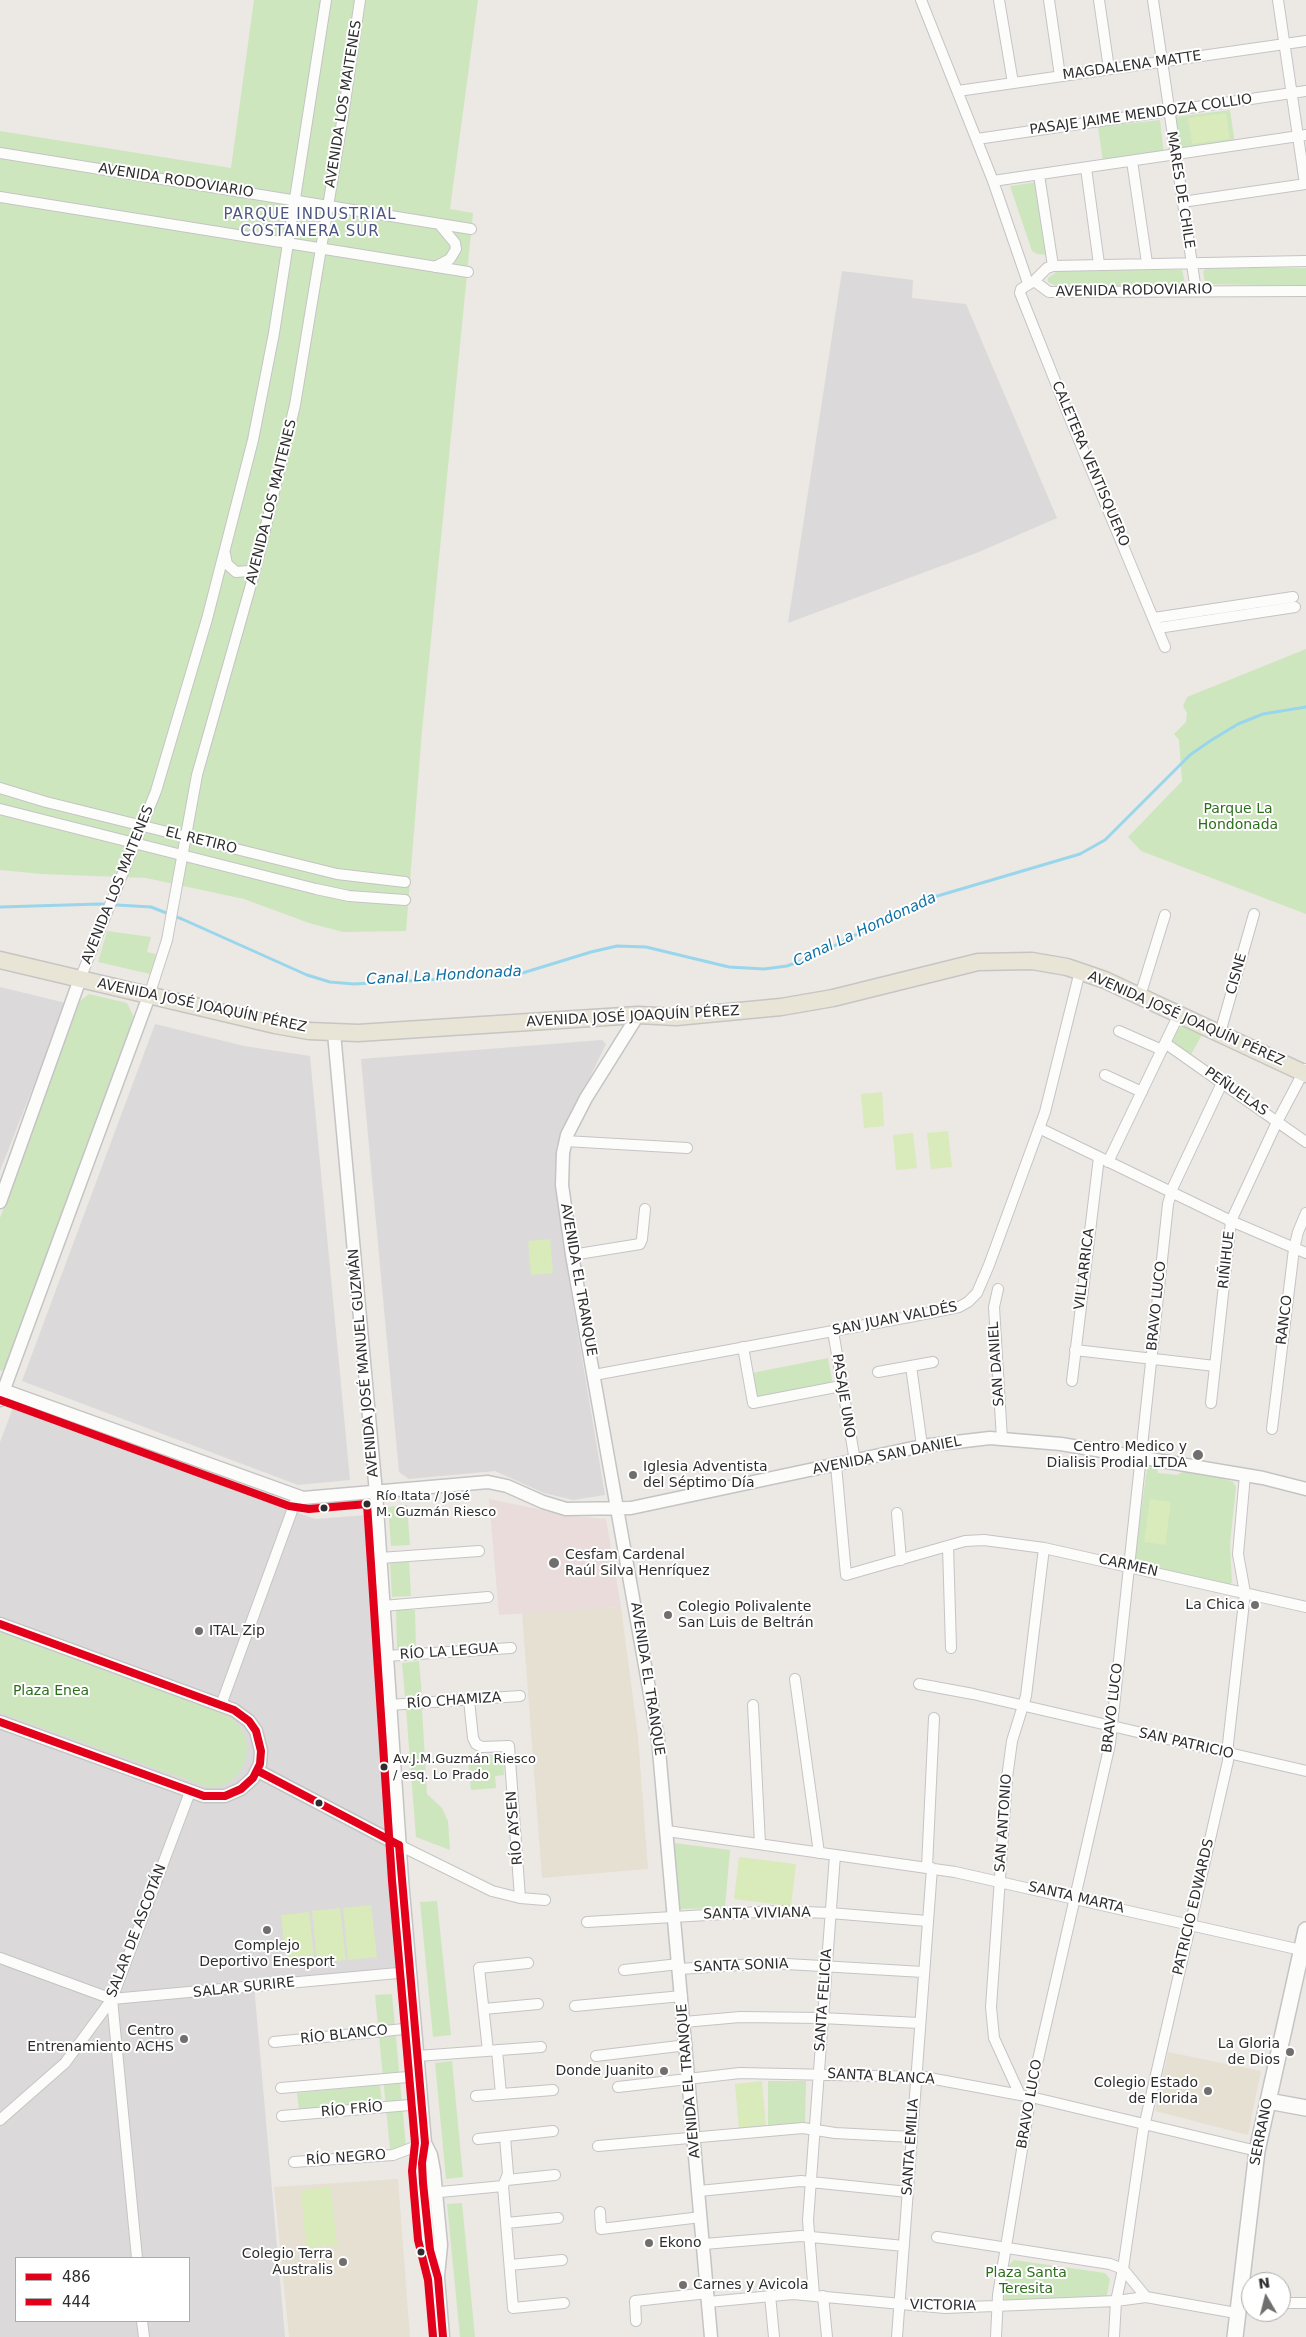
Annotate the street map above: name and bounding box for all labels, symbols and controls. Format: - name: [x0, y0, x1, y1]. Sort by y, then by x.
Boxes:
- street label: AVENIDA LOS MAITENES: [322, 19, 366, 189]
- street label: MAGDALENA MATTE: [1062, 48, 1202, 84]
- street label: PASAJE JAIME MENDOZA COLLIO: [1029, 91, 1253, 139]
- street label: MARES DE CHILE: [1162, 130, 1198, 250]
- street label: AVENIDA RODOVIARIO: [97, 160, 255, 202]
- district label: PARQUE INDUSTRIAL COSTANERA SUR: [221, 206, 399, 241]
- street label: AVENIDA RODOVIARIO: [1056, 281, 1212, 301]
- street label: CALETERA VENTISQUERO: [1048, 379, 1132, 549]
- street label: AVENIDA LOS MAITENES: [243, 418, 301, 586]
- park label: Parque La Hondonada: [1198, 801, 1278, 834]
- street label: AVENIDA LOS MAITENES: [78, 803, 158, 967]
- street label: EL RETIRO: [164, 824, 238, 858]
- water label: Canal La Hondonada: [791, 889, 939, 971]
- street label: CISNE: [1223, 951, 1251, 997]
- water label: Canal La Hondonada: [366, 963, 522, 989]
- street label: AVENIDA JOSÉ JOAQUÍN PÉREZ: [1085, 968, 1287, 1070]
- street label: AVENIDA JOSÉ JOAQUÍN PÉREZ: [96, 976, 308, 1036]
- street label: AVENIDA JOSÉ JOAQUÍN PÉREZ: [526, 1003, 740, 1031]
- street label: PEÑUELAS: [1201, 1064, 1271, 1120]
- street label: AVENIDA EL TRANQUE: [556, 1202, 600, 1358]
- street label: VILLARRICA: [1072, 1227, 1098, 1311]
- street label: RIÑIHUE: [1216, 1230, 1238, 1290]
- street label: AVENIDA JOSÉ MANUEL GUZMÁN: [346, 1248, 382, 1478]
- street label: BRAVO LUCO: [1144, 1260, 1170, 1352]
- street label: RANCO: [1274, 1294, 1296, 1346]
- street label: SAN JUAN VALDÉS: [831, 1299, 959, 1339]
- street label: SAN DANIEL: [986, 1321, 1008, 1407]
- street label: PASAJE UNO: [828, 1353, 858, 1439]
- street label: AVENIDA SAN DANIEL: [811, 1433, 963, 1479]
- place label: Centro Medico y Dialisis Prodial LTDA: [1047, 1439, 1187, 1471]
- marker: Centro Medico y Dialisis Prodial LTDA: [1191, 1448, 1205, 1462]
- place label: Iglesia Adventista del Séptimo Día: [643, 1459, 767, 1491]
- marker: Iglesia Adventista del Séptimo Día: [627, 1469, 639, 1481]
- place label: Río Itata / José M. Guzmán Riesco: [376, 1489, 496, 1520]
- marker: Río Itata / José M. Guzmán Riesco: [362, 1499, 372, 1509]
- unlabelled marker: [319, 1503, 329, 1513]
- place label: Cesfam Cardenal Raúl Silva Henríquez: [565, 1547, 710, 1580]
- street label: CARMEN: [1097, 1551, 1159, 1581]
- marker: Cesfam Cardenal Raúl Silva Henríquez: [547, 1556, 561, 1570]
- place label: La Chica: [1185, 1597, 1245, 1613]
- place label: Colegio Polivalente San Luis de Beltrán: [678, 1599, 814, 1631]
- marker: La Chica: [1249, 1599, 1261, 1611]
- street label: AVENIDA EL TRANQUE: [627, 1601, 667, 1757]
- marker: Colegio Polivalente San Luis de Beltrán: [662, 1609, 674, 1621]
- place label: ITAL Zip: [209, 1623, 265, 1639]
- marker: ITAL Zip: [193, 1625, 205, 1637]
- street label: RÍO LA LEGUA: [399, 1640, 499, 1664]
- street label: BRAVO LUCO: [1099, 1662, 1127, 1754]
- park label: Plaza Enea: [13, 1683, 89, 1699]
- street label: RÍO CHAMIZA: [406, 1689, 502, 1713]
- street label: SAN PATRICIO: [1137, 1725, 1235, 1763]
- place label: Av.J.M.Guzmán Riesco / esq. Lo Prado: [393, 1752, 536, 1783]
- marker: Av.J.M.Guzmán Riesco / esq. Lo Prado: [379, 1762, 389, 1772]
- street label: SAN ANTONIO: [992, 1773, 1016, 1873]
- street label: RÍO AYSEN: [503, 1790, 527, 1866]
- unlabelled marker: [314, 1798, 324, 1808]
- street label: PATRICIO EDWARDS: [1170, 1837, 1218, 1977]
- street label: SALAR DE ASCOTÁN: [104, 1862, 170, 2000]
- street label: SANTA MARTA: [1026, 1879, 1126, 1917]
- street label: SANTA VIVIANA: [703, 1905, 811, 1923]
- marker: Complejo Deportivo Enesport: [261, 1924, 273, 1936]
- place label: Complejo Deportivo Enesport: [199, 1938, 335, 1970]
- street label: SANTA FELICIA: [812, 1948, 836, 2052]
- street label: SANTA SONIA: [693, 1956, 789, 1976]
- street label: SALAR SURIRE: [192, 1974, 296, 2002]
- street label: AVENIDA EL TRANQUE: [674, 2003, 704, 2159]
- street label: RÍO BLANCO: [299, 2022, 389, 2048]
- place label: Centro Entrenamiento ACHS: [27, 2023, 174, 2056]
- marker: Centro Entrenamiento ACHS: [178, 2033, 190, 2045]
- place label: La Gloria de Dios: [1218, 2036, 1280, 2068]
- marker: La Gloria de Dios: [1284, 2046, 1296, 2058]
- street label: BRAVO LUCO: [1014, 2058, 1046, 2150]
- place label: Donde Juanito: [555, 2063, 654, 2079]
- marker: Donde Juanito: [658, 2065, 670, 2077]
- street label: SANTA BLANCA: [827, 2066, 935, 2088]
- place label: Colegio Estado de Florida: [1094, 2075, 1198, 2108]
- marker: Colegio Estado de Florida: [1202, 2085, 1214, 2097]
- street label: SERRANO: [1247, 2097, 1277, 2167]
- street label: SANTA EMILIA: [899, 2098, 923, 2196]
- street label: RÍO FRÍO: [320, 2099, 384, 2121]
- street label: RÍO NEGRO: [305, 2147, 387, 2169]
- place label: Ekono: [659, 2235, 701, 2251]
- marker: Ekono: [643, 2237, 655, 2249]
- place label: Colegio Terra Australis: [242, 2246, 333, 2278]
- unlabelled marker: [416, 2247, 426, 2257]
- marker: Colegio Terra Australis: [337, 2256, 349, 2268]
- legend: [15, 2257, 190, 2322]
- park label: Plaza Santa Teresita: [985, 2265, 1067, 2298]
- text: 486: [62, 2268, 91, 2286]
- north arrow: [1241, 2272, 1291, 2322]
- text: N: [1257, 2274, 1271, 2292]
- place label: Carnes y Avicola: [693, 2277, 808, 2293]
- marker: Carnes y Avicola: [677, 2279, 689, 2291]
- text: 444: [62, 2293, 91, 2311]
- street label: VICTORIA: [910, 2297, 976, 2315]

